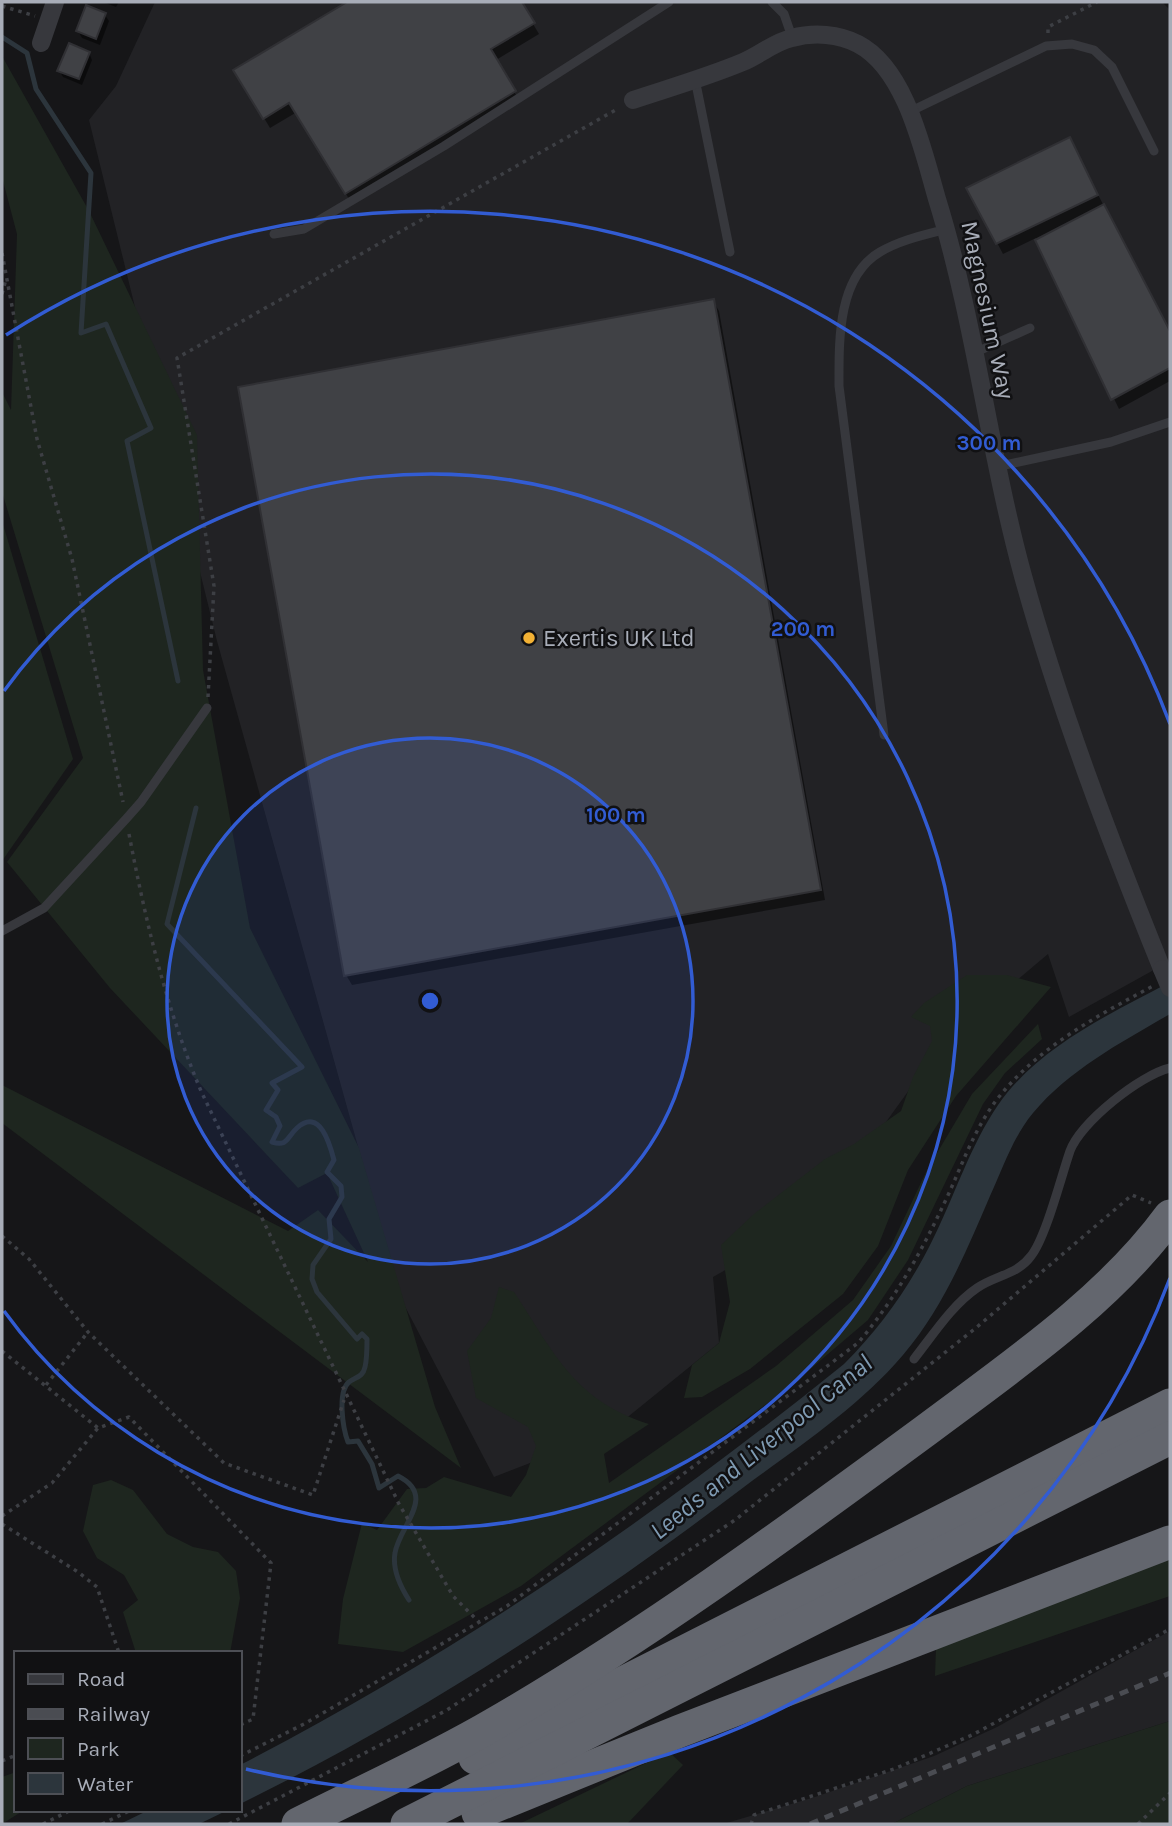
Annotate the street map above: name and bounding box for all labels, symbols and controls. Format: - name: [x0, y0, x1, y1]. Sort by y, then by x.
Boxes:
- street label: Magnesium Way: [955, 218, 1021, 402]
- text: 300 m: [957, 431, 1021, 455]
- text: 200 m: [771, 617, 835, 641]
- place label: Exertis UK Ltd: [543, 624, 695, 652]
- marker: Exertis UK Ltd: [521, 630, 537, 646]
- text: 100 m: [586, 803, 646, 827]
- centre of rings: [418, 989, 442, 1013]
- water label: Leeds and Liverpool Canal: [644, 1348, 878, 1546]
- legend: [14, 1651, 242, 1812]
- text: Road: [77, 1667, 125, 1691]
- text: Railway: [77, 1702, 150, 1726]
- text: Park: [77, 1737, 120, 1761]
- text: Water: [77, 1772, 133, 1796]

